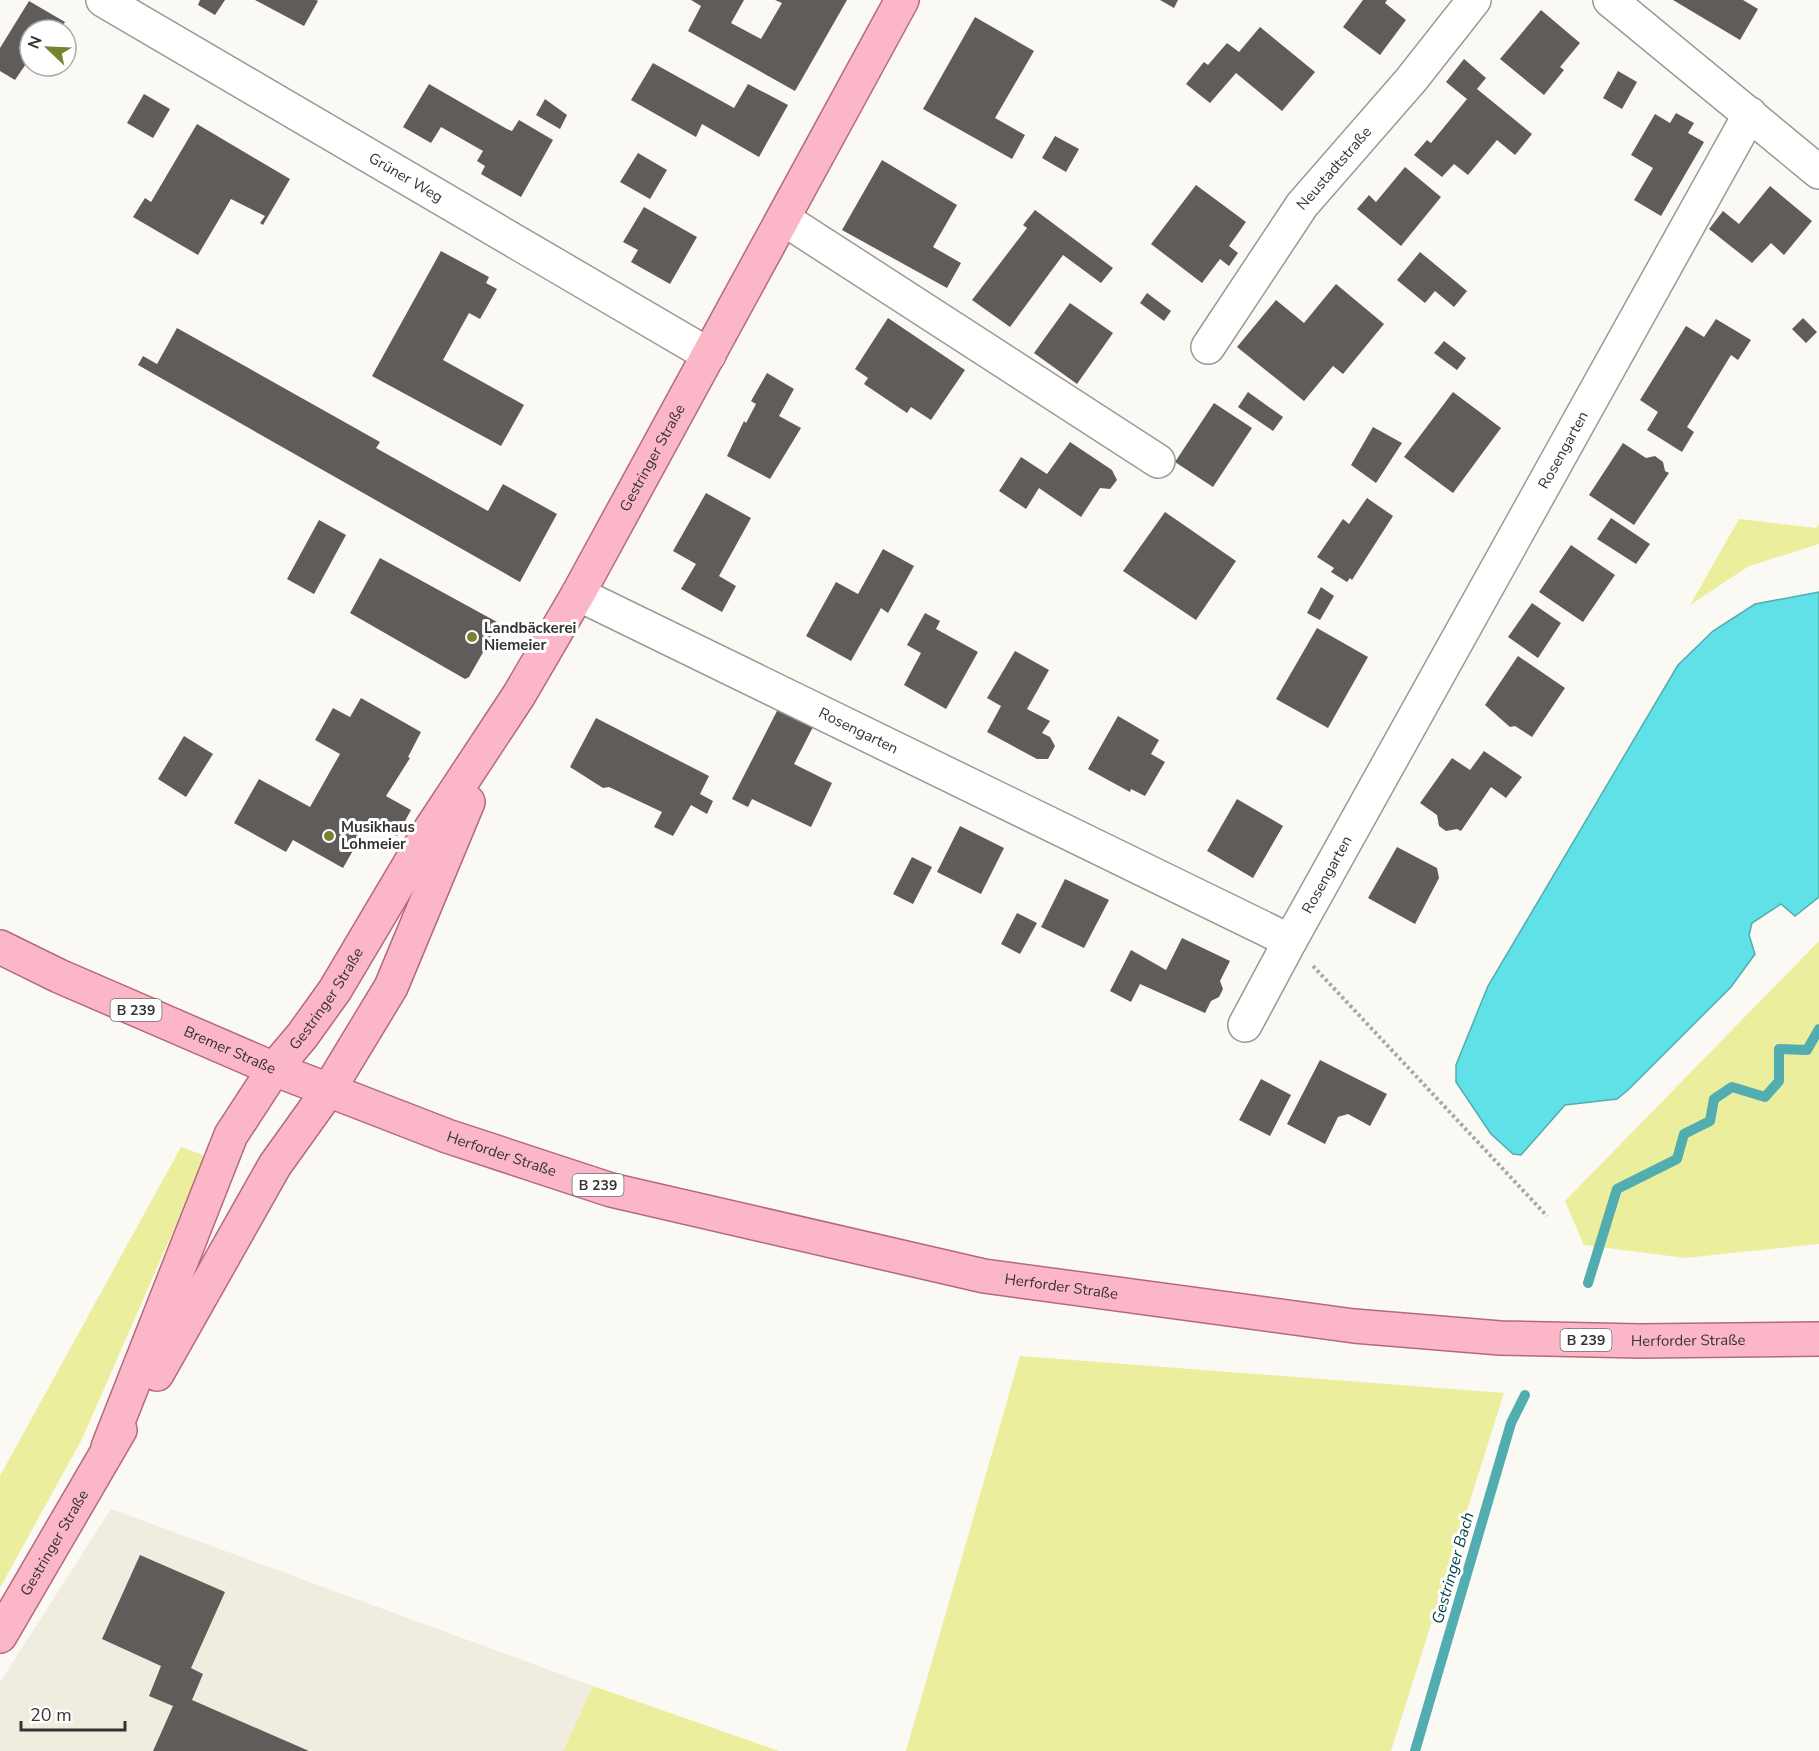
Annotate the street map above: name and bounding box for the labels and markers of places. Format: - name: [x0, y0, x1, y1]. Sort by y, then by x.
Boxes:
- place label: Landbäckerei Niemeier: [484, 618, 576, 655]
- marker: Landbäckerei Niemeier: [465, 630, 479, 644]
- place label: Musikhaus Lohmeier: [341, 817, 415, 854]
- marker: Musikhaus Lohmeier: [322, 829, 336, 843]

